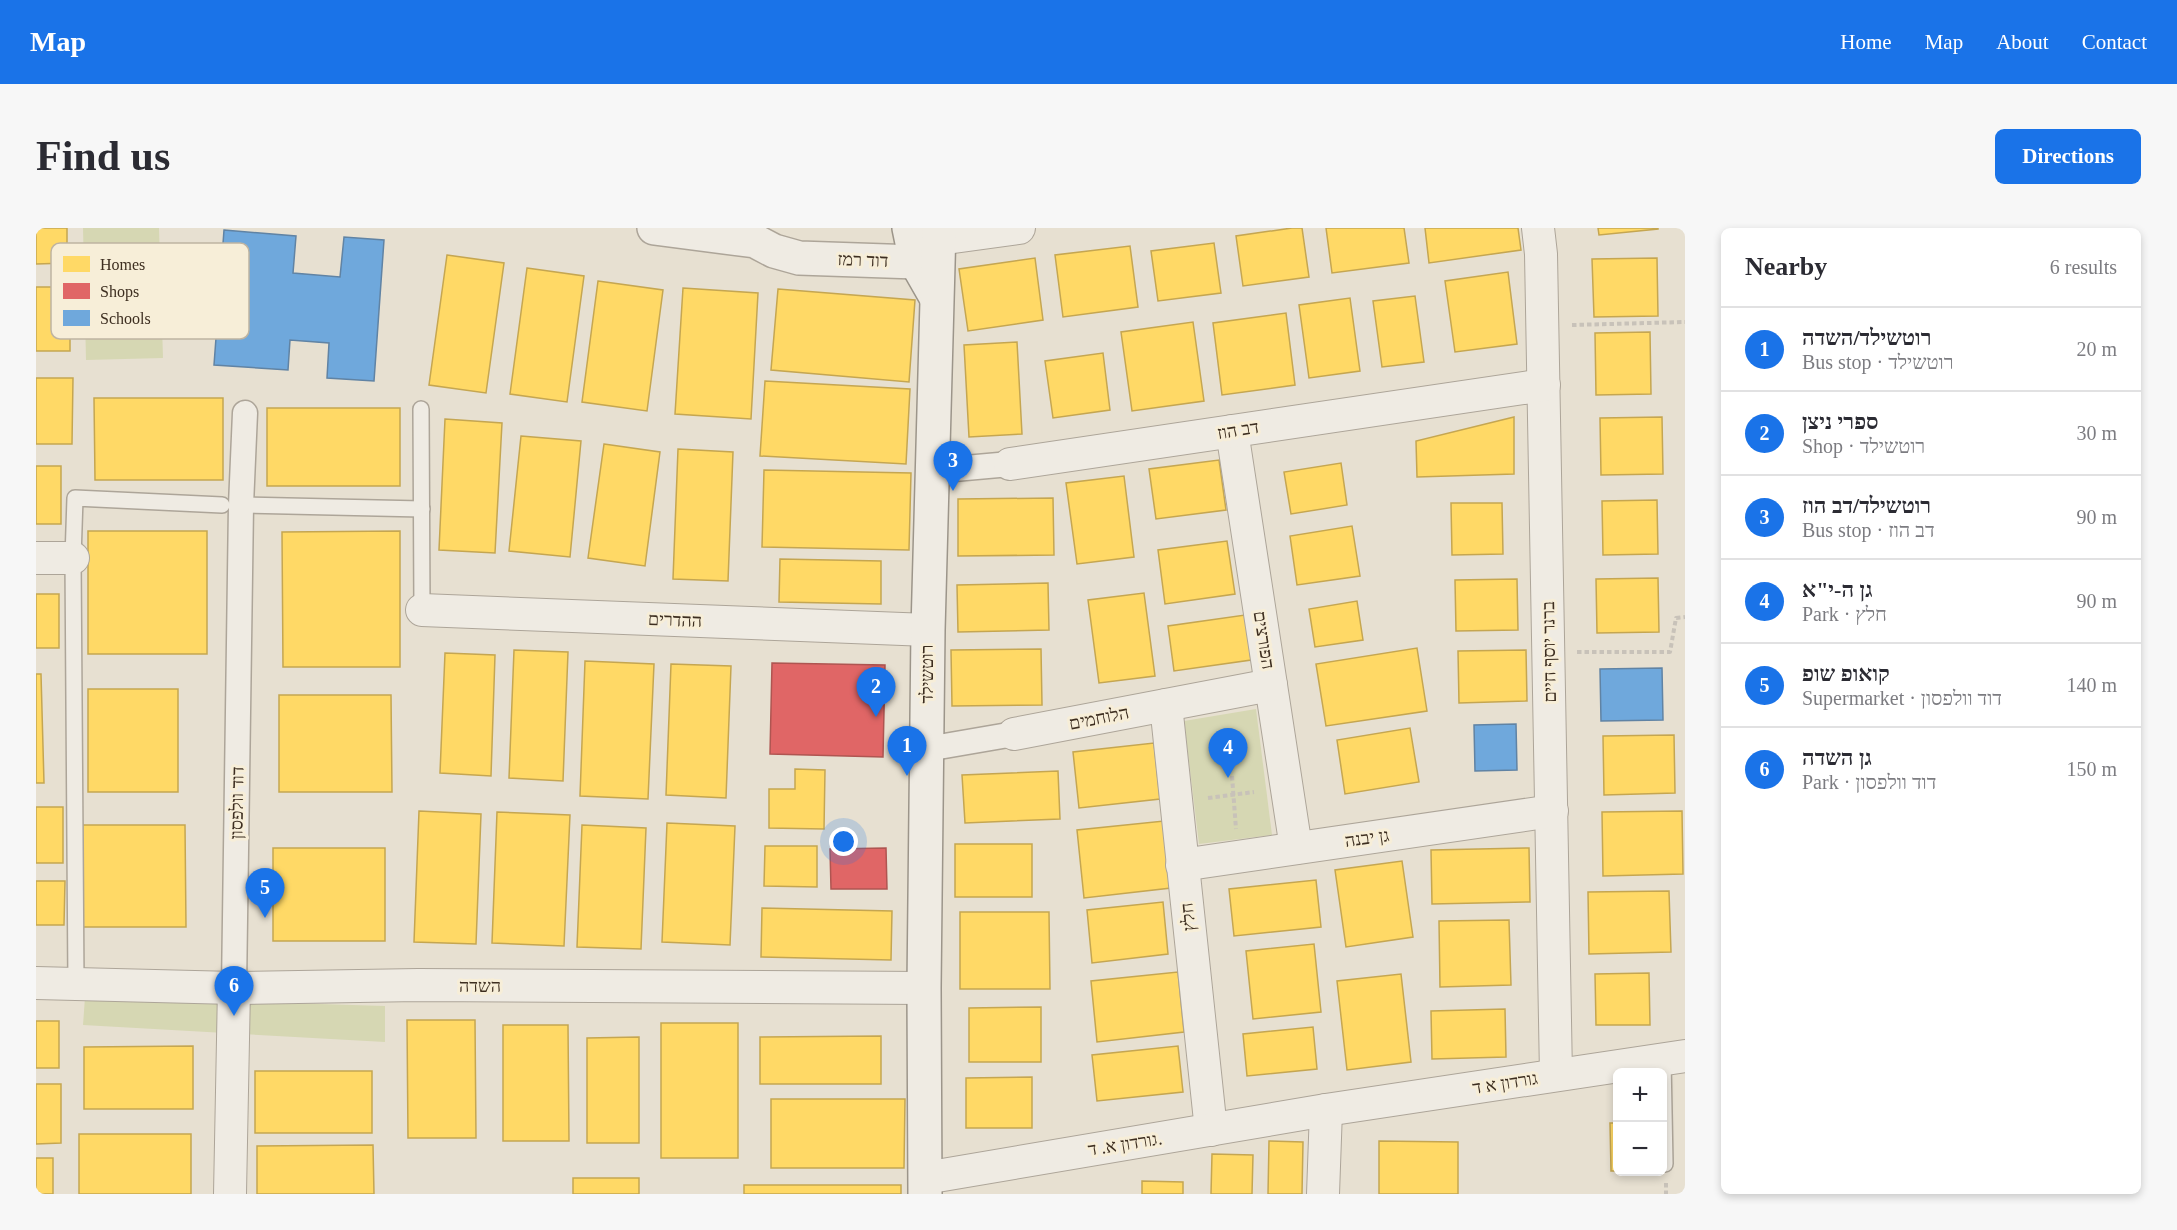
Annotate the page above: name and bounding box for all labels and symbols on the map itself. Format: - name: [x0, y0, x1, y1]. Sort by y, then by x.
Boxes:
- legend: [51, 243, 249, 339]
- street label: דוד רמז: [837, 249, 889, 271]
- text: Homes: [100, 256, 145, 273]
- text: Shops: [100, 283, 139, 301]
- text: Schools: [100, 310, 151, 327]
- street label: דב הוז: [1216, 417, 1260, 443]
- pin: 3: [934, 442, 972, 491]
- street label: ברנר יוסף חיים: [1538, 601, 1560, 703]
- street label: ההדרים: [648, 609, 702, 631]
- street label: הפורצים: [1250, 609, 1278, 671]
- street label: רוטשילד: [917, 645, 937, 703]
- pin: 2: [856, 668, 896, 717]
- street label: הלוחמים: [1067, 702, 1131, 734]
- pin: 1: [888, 726, 926, 776]
- pin: 4: [1208, 728, 1248, 778]
- street label: דוד וולפסון: [226, 766, 248, 840]
- street label: גן יבנה: [1344, 825, 1391, 851]
- your location: [829, 827, 858, 856]
- pin: 5: [246, 868, 284, 918]
- street label: חלץ: [1177, 902, 1199, 932]
- pin: 6: [214, 966, 254, 1016]
- street label: השדה: [459, 976, 501, 996]
- street label: גורדון א ד: [1471, 1068, 1539, 1098]
- street label: גורדון א. ד.: [1087, 1128, 1163, 1160]

